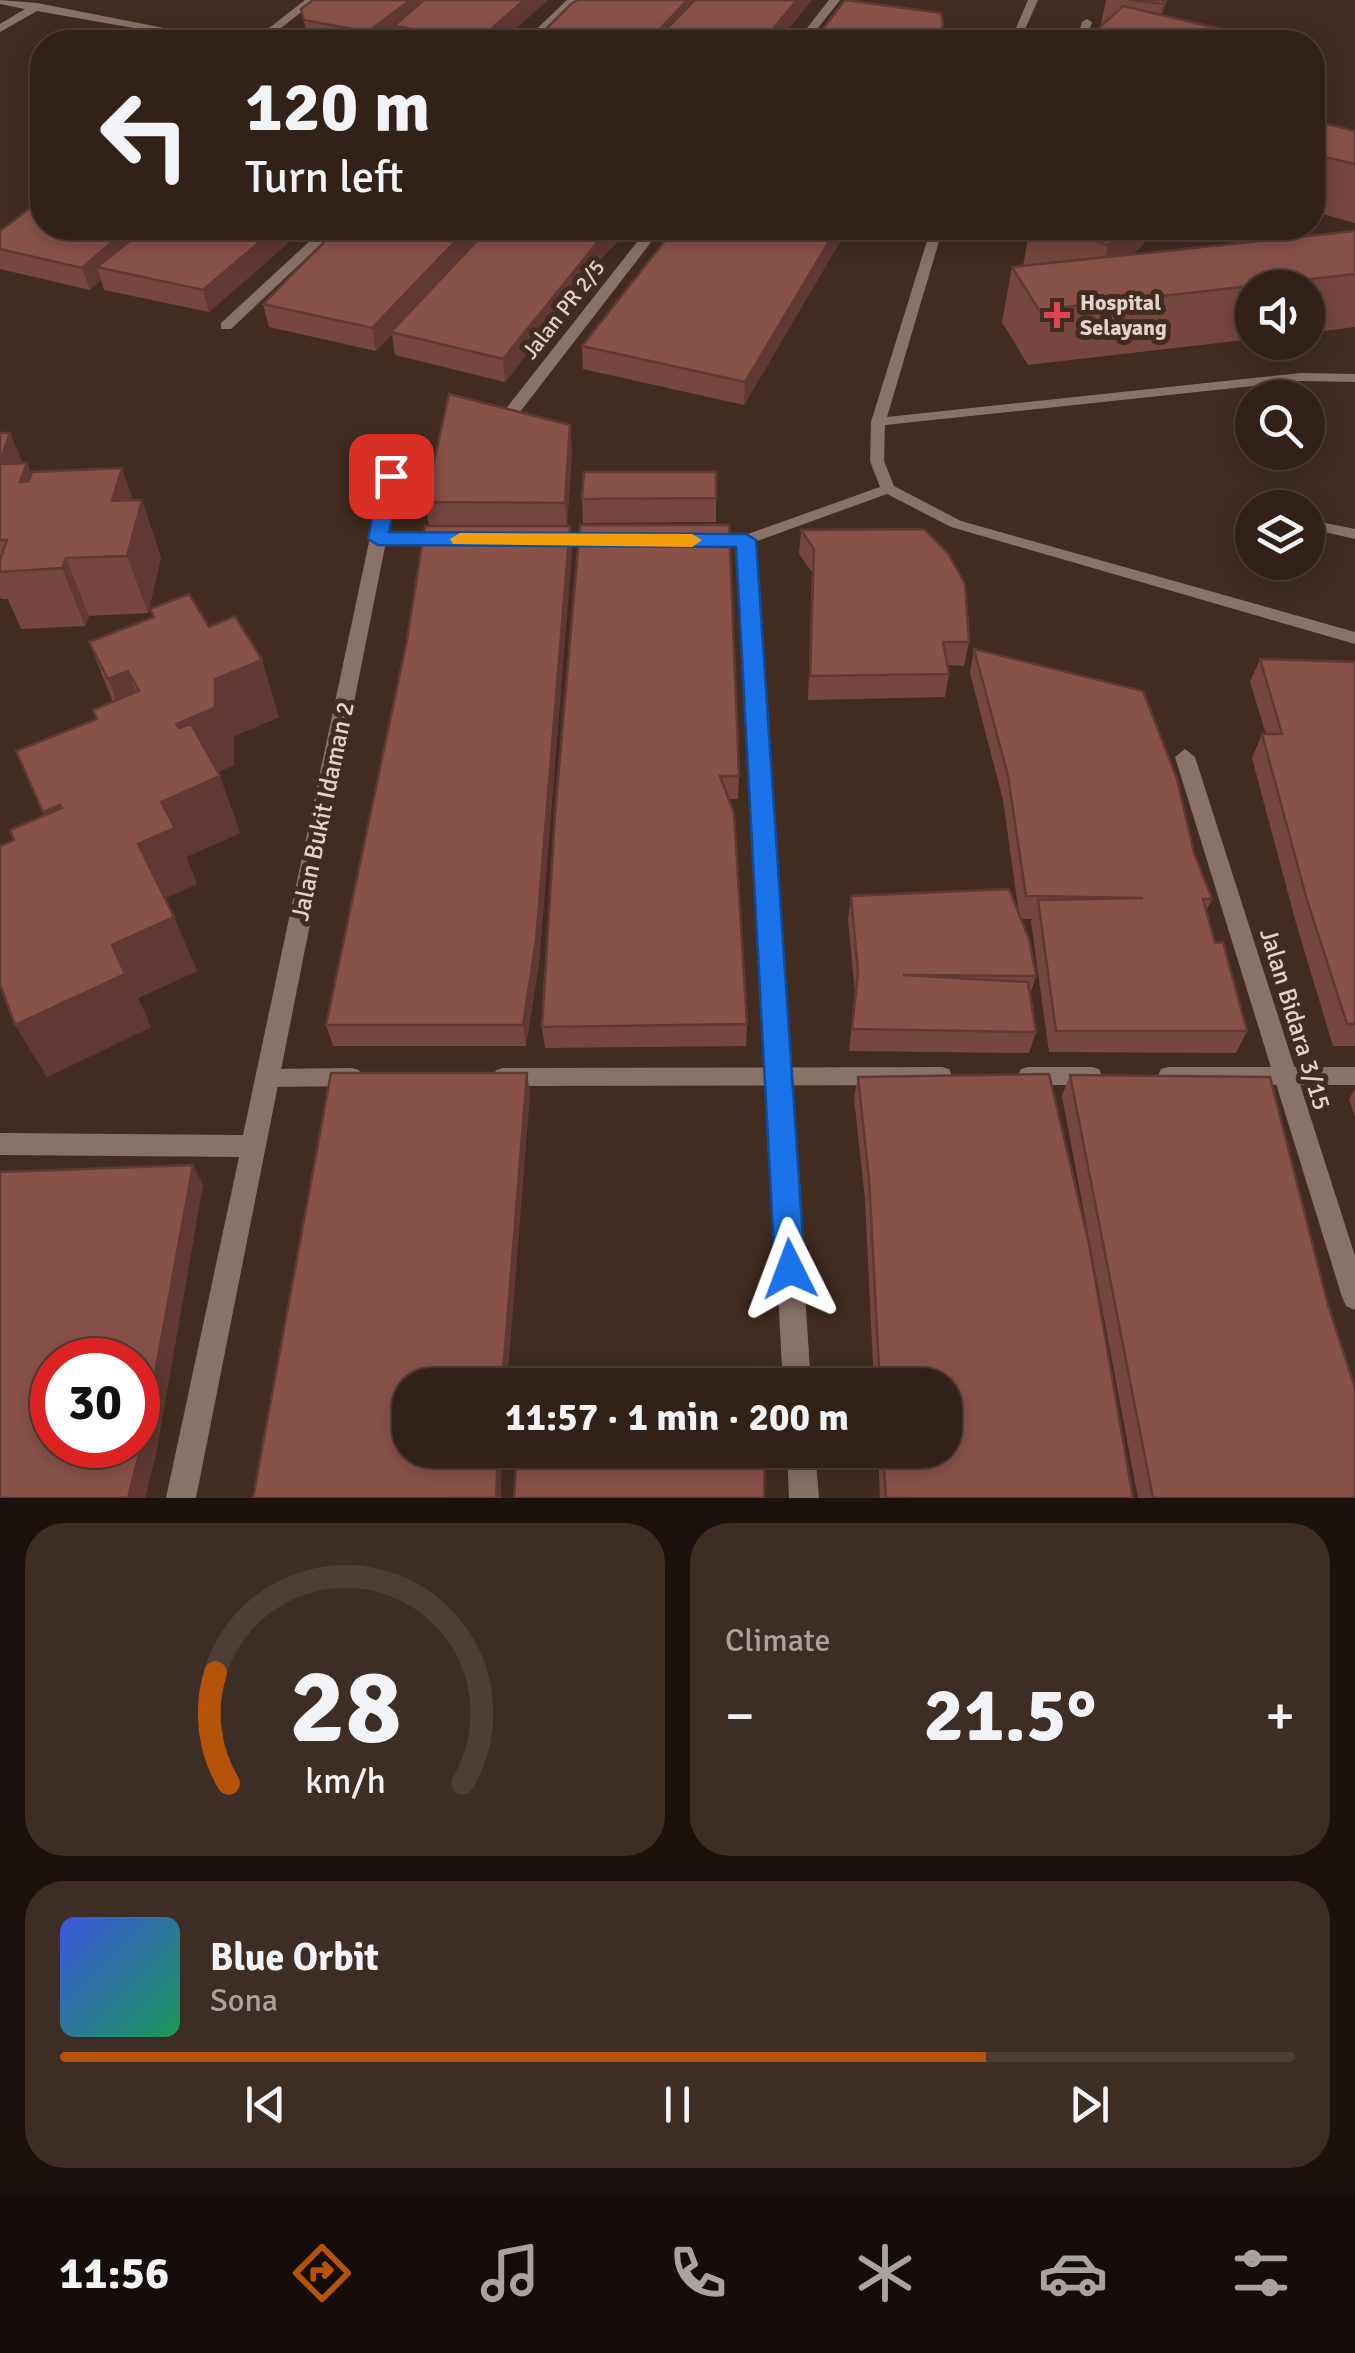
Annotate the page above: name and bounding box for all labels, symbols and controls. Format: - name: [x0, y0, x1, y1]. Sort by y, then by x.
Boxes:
- text: 120 m: [245, 64, 430, 150]
- icon: left: [80, 70, 210, 200]
- text: Turn left: [245, 150, 404, 205]
- street label: Jalan PR 2/5: [516, 254, 611, 364]
- map controls: [1235, 270, 1325, 580]
- button: sound: [1235, 270, 1325, 360]
- place label: Hospital Selayang: [1080, 289, 1167, 341]
- marker: Hospital Selayang: [1044, 302, 1070, 328]
- button: search: [1235, 380, 1325, 470]
- pin: [349, 434, 434, 519]
- icon: arrive: [364, 449, 419, 504]
- button: layers: [1235, 490, 1325, 580]
- street label: Jalan Bukit Idaman 2: [284, 699, 361, 923]
- street label: Jalan Bidara 3/15: [1253, 924, 1338, 1114]
- position arrow: [738, 1217, 842, 1321]
- speed limit sign: 30: [30, 1338, 160, 1468]
- text: 11:57 · 1 min · 200 m: [505, 1394, 849, 1441]
- text: Climate: [725, 1621, 831, 1660]
- text: 28: [289, 1643, 401, 1771]
- text: 21.5°: [924, 1669, 1097, 1762]
- text: −: [725, 1682, 755, 1750]
- text: +: [1265, 1682, 1295, 1750]
- text: km/h: [305, 1759, 385, 1803]
- text: Blue Orbit: [210, 1934, 379, 1981]
- text: Sona: [210, 1981, 278, 2020]
- icon: previous: [238, 2077, 293, 2132]
- icon: pause: [650, 2077, 705, 2132]
- icon: next: [1062, 2077, 1117, 2132]
- icon: directions: [287, 2238, 357, 2308]
- icon: music: [475, 2238, 545, 2308]
- icon: phone: [663, 2238, 733, 2308]
- icon: climate: [850, 2238, 920, 2308]
- icon: car: [1038, 2238, 1108, 2308]
- icon: filters: [1226, 2238, 1296, 2308]
- text: 11:56: [59, 2246, 169, 2301]

